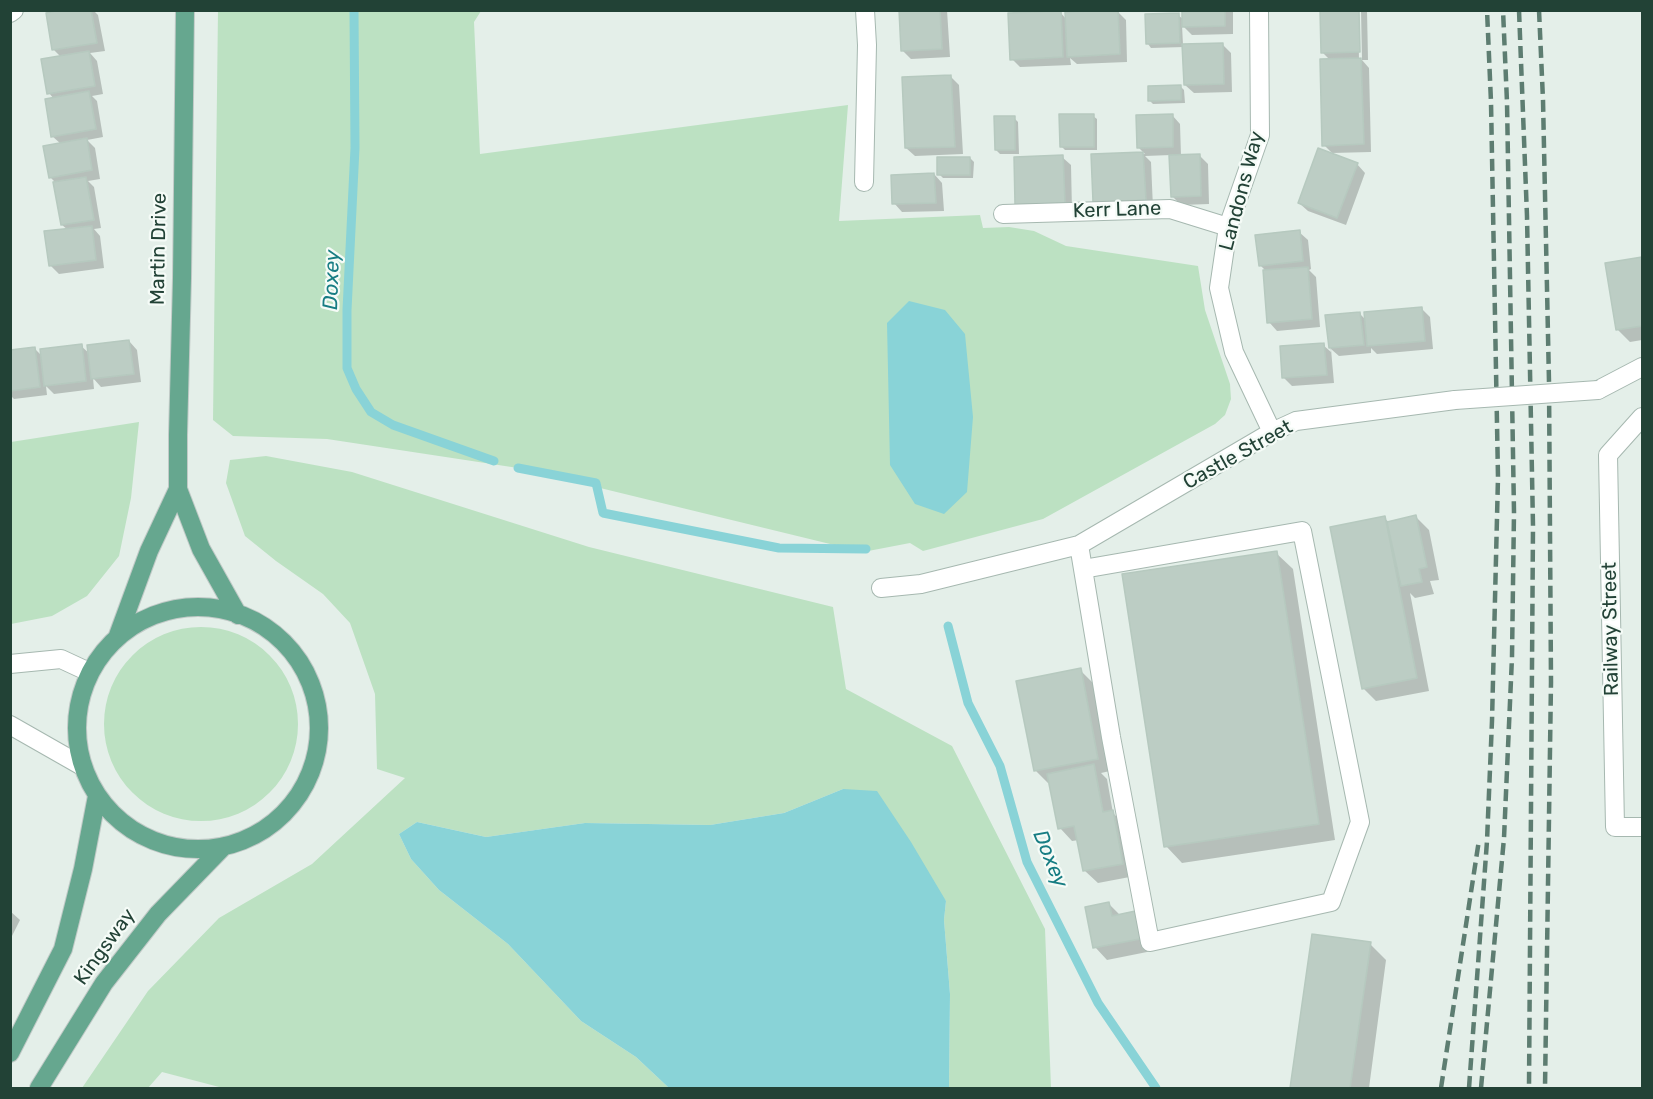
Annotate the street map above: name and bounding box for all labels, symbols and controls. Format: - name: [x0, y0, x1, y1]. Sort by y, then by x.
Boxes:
- street label: Landons Way: [1215, 129, 1269, 253]
- street label: Martin Drive: [146, 193, 172, 305]
- street label: Kerr Lane: [1072, 196, 1162, 224]
- water label: Doxey: [318, 250, 346, 310]
- street label: Castle Street: [1179, 415, 1297, 495]
- street label: Railway Street: [1598, 562, 1624, 696]
- water label: Doxey: [1027, 826, 1073, 892]
- street label: Kingsway: [69, 904, 141, 990]

